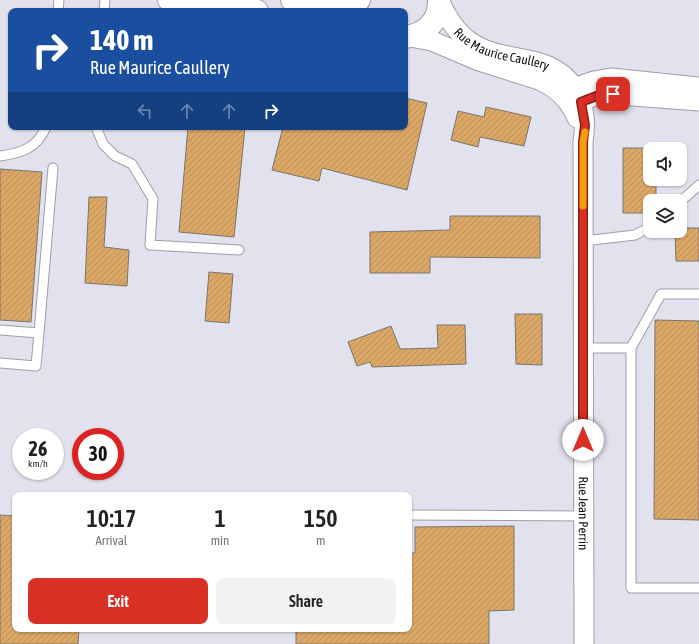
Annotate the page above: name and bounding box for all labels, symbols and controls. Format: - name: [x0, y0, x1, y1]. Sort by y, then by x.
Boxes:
- icon: right: [24, 24, 76, 76]
- text: 140 m: [90, 24, 153, 56]
- street label: Rue Maurice Caullery: [451, 25, 552, 74]
- text: Rue Maurice Caullery: [90, 57, 230, 78]
- pin: [596, 77, 630, 111]
- icon: arrive: [602, 83, 624, 105]
- icon: left: [134, 100, 156, 122]
- icon: ahead: [176, 100, 198, 122]
- icon: ahead: [218, 100, 240, 122]
- icon: right: [260, 100, 282, 122]
- map controls: [643, 142, 687, 238]
- button: sound: [643, 142, 687, 186]
- button: layers: [643, 194, 687, 238]
- position arrow: [562, 419, 604, 461]
- speed limit sign: 30: [72, 428, 124, 480]
- text: 26: [29, 437, 47, 460]
- text: km/h: [28, 458, 48, 469]
- street label: Rue Jean Perrin: [576, 476, 591, 550]
- text: 10:17: [86, 505, 136, 532]
- text: 1: [214, 505, 226, 532]
- text: 150: [304, 505, 338, 532]
- text: Arrival: [95, 533, 127, 548]
- text: min: [211, 533, 229, 548]
- text: m: [316, 533, 325, 548]
- button: Exit: [28, 578, 208, 624]
- button: Share: [216, 578, 396, 624]

